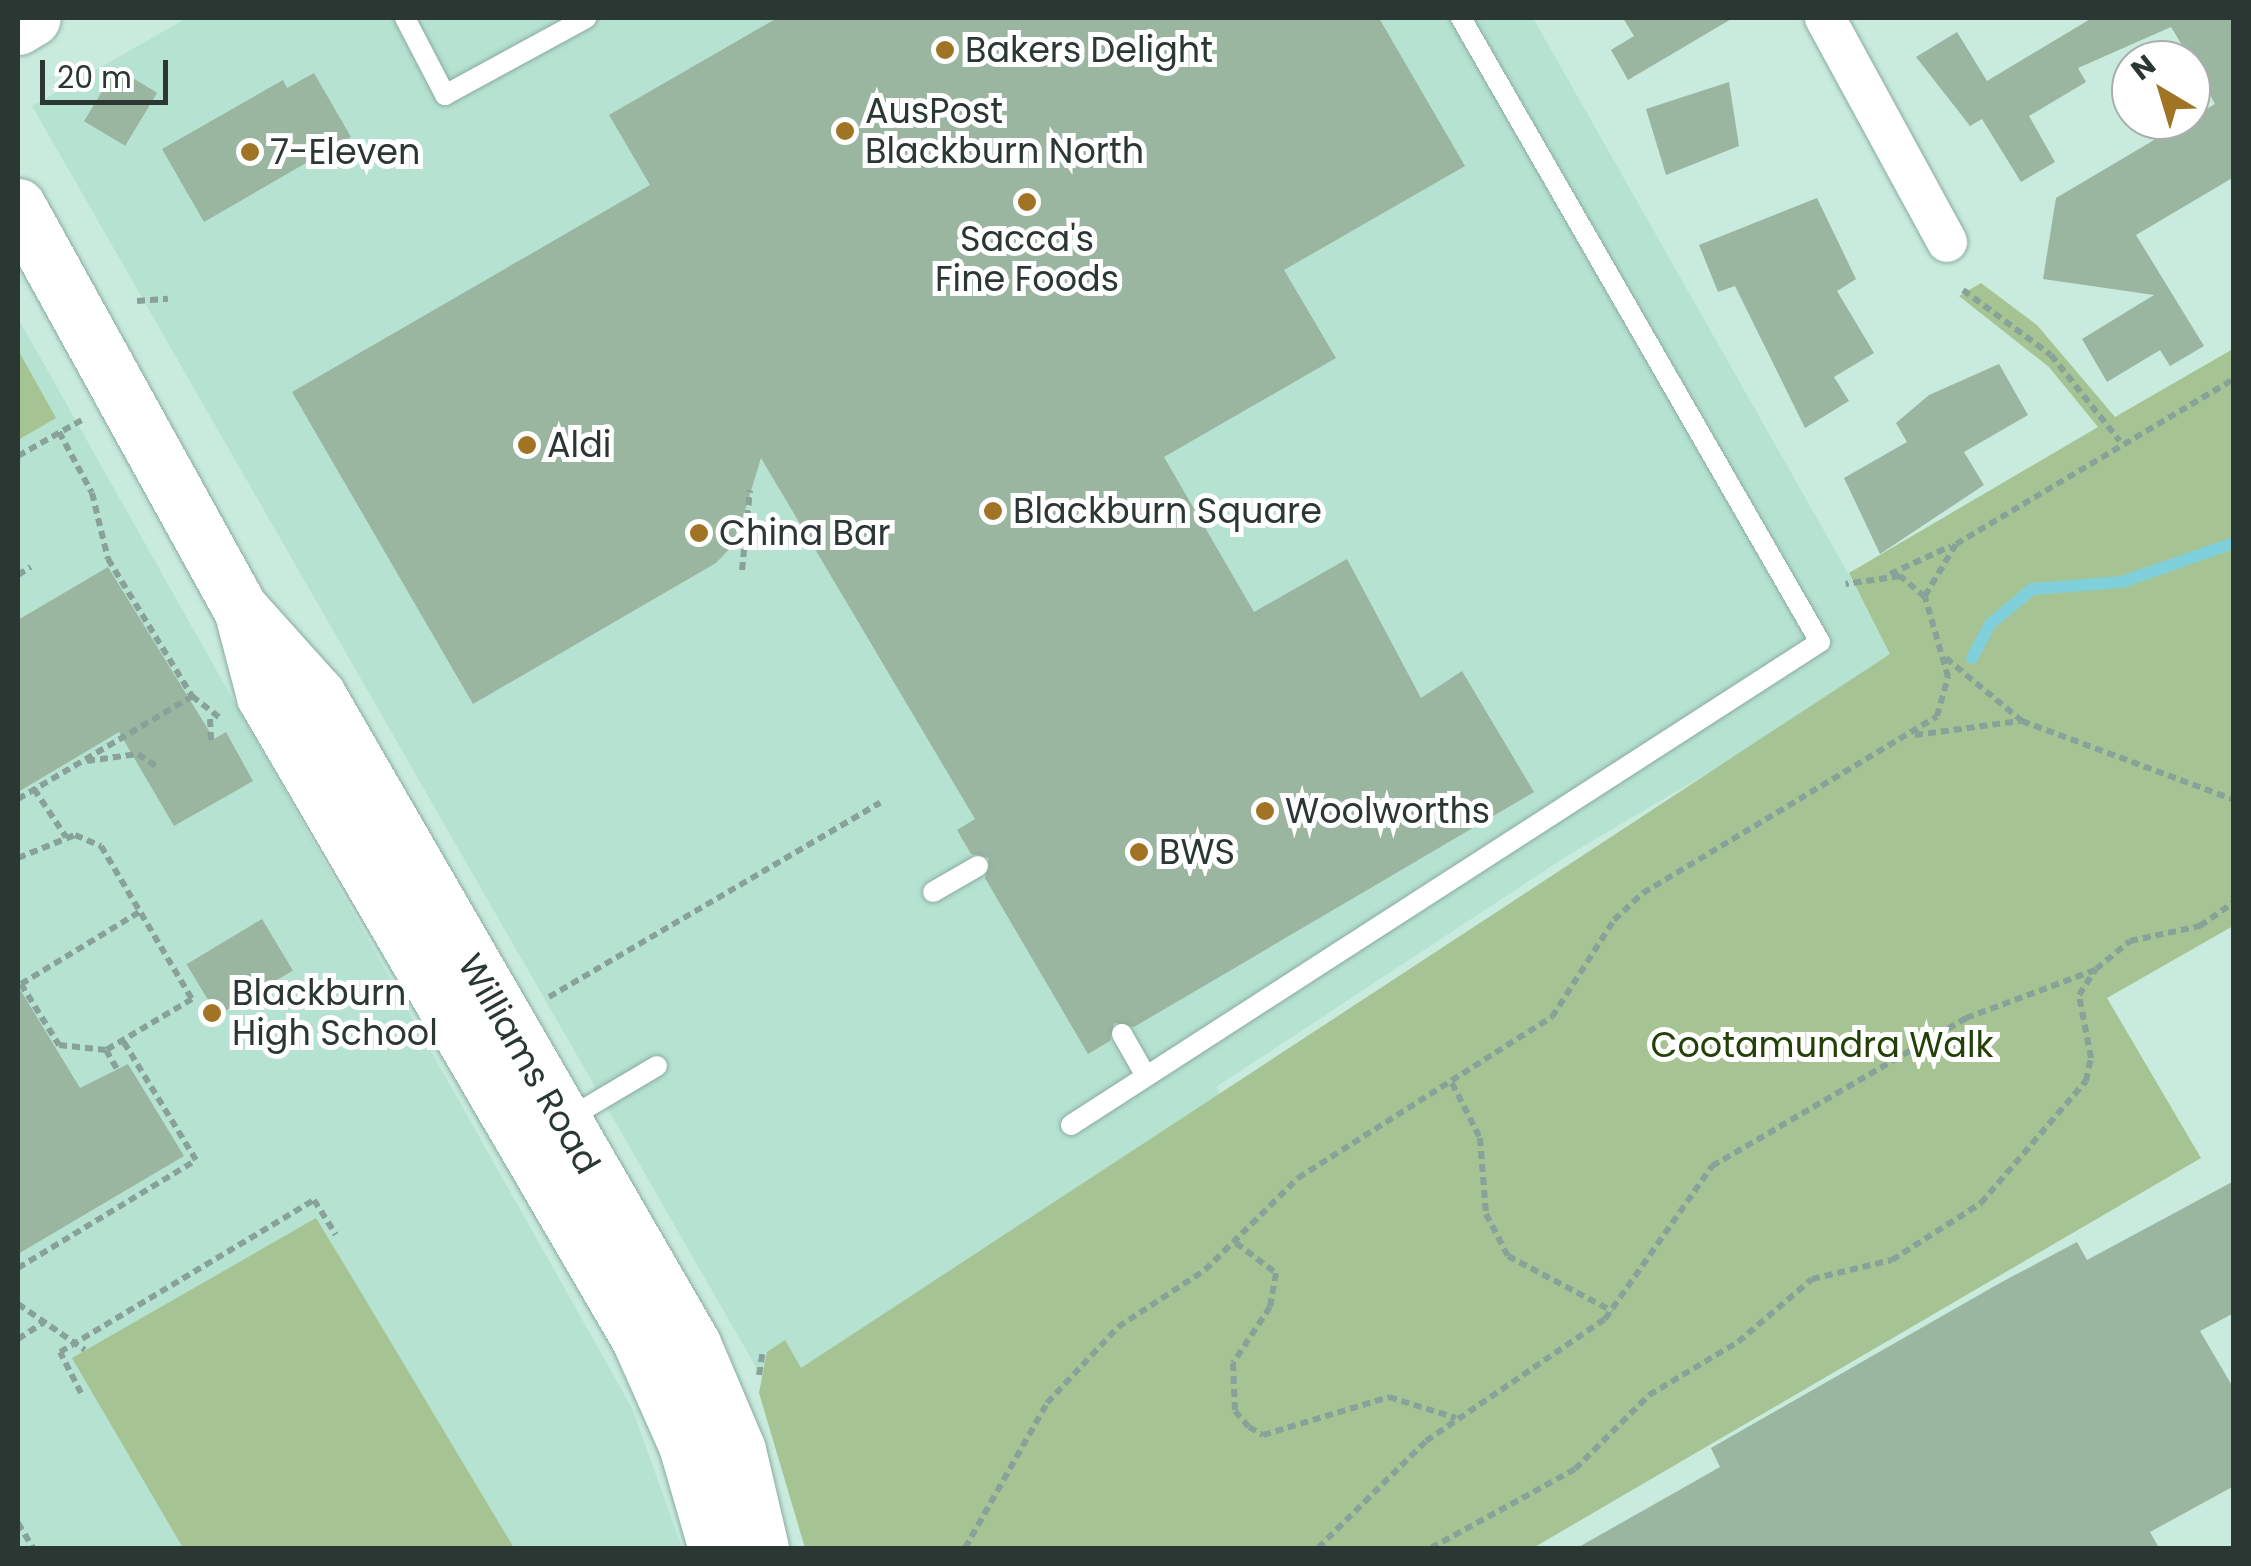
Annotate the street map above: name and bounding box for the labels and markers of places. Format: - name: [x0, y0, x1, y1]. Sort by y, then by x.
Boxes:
- place label: Bakers Delight: [965, 29, 1213, 71]
- marker: Bakers Delight: [934, 39, 956, 61]
- place label: AusPost Blackburn North: [865, 90, 1144, 172]
- marker: AusPost Blackburn North: [834, 120, 856, 142]
- place label: 7-Eleven: [270, 131, 420, 173]
- marker: 7-Eleven: [239, 141, 261, 163]
- marker: Sacca's Fine Foods: [1016, 191, 1038, 213]
- place label: Sacca's Fine Foods: [935, 218, 1119, 300]
- place label: Aldi: [547, 424, 611, 466]
- marker: Aldi: [516, 434, 538, 456]
- place label: Blackburn Square: [1013, 490, 1322, 532]
- marker: Blackburn Square: [982, 500, 1004, 522]
- place label: China Bar: [719, 512, 891, 554]
- marker: China Bar: [688, 522, 710, 544]
- place label: Woolworths: [1285, 790, 1490, 832]
- marker: Woolworths: [1254, 800, 1276, 822]
- place label: BWS: [1159, 831, 1235, 873]
- marker: BWS: [1128, 841, 1150, 863]
- place label: Blackburn High School: [232, 972, 438, 1054]
- marker: Blackburn High School: [201, 1002, 223, 1024]

